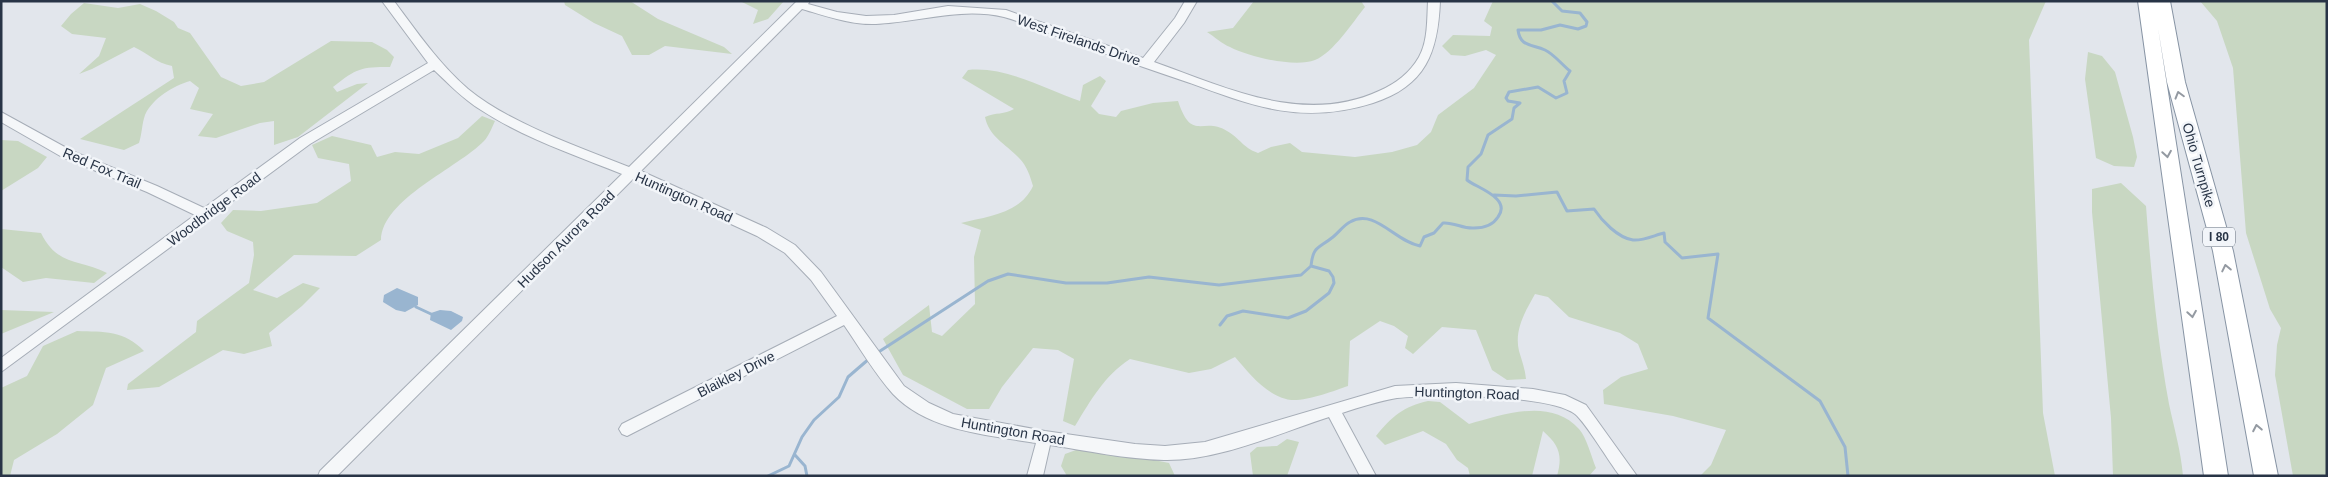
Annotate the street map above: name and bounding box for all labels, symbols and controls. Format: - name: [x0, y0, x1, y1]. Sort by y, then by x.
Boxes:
- street label: West Firelands Drive: [1015, 11, 1143, 69]
- one-way arrow: [2174, 90, 2185, 99]
- street label: Ohio Turnpike: [2179, 121, 2219, 209]
- street label: Red Fox Trail: [61, 144, 143, 192]
- one-way arrow: [2161, 150, 2172, 158]
- street label: Huntington Road: [633, 168, 735, 226]
- street label: Woodbridge Road: [164, 169, 264, 249]
- street label: Hudson Aurora Road: [514, 187, 618, 291]
- road number: I 80: [2203, 228, 2235, 246]
- one-way arrow: [2221, 264, 2232, 273]
- one-way arrow: [2187, 310, 2197, 318]
- street label: Blaikley Drive: [695, 348, 778, 400]
- street label: Huntington Road: [1414, 383, 1520, 403]
- street label: Huntington Road: [960, 414, 1066, 448]
- one-way arrow: [2253, 423, 2263, 432]

